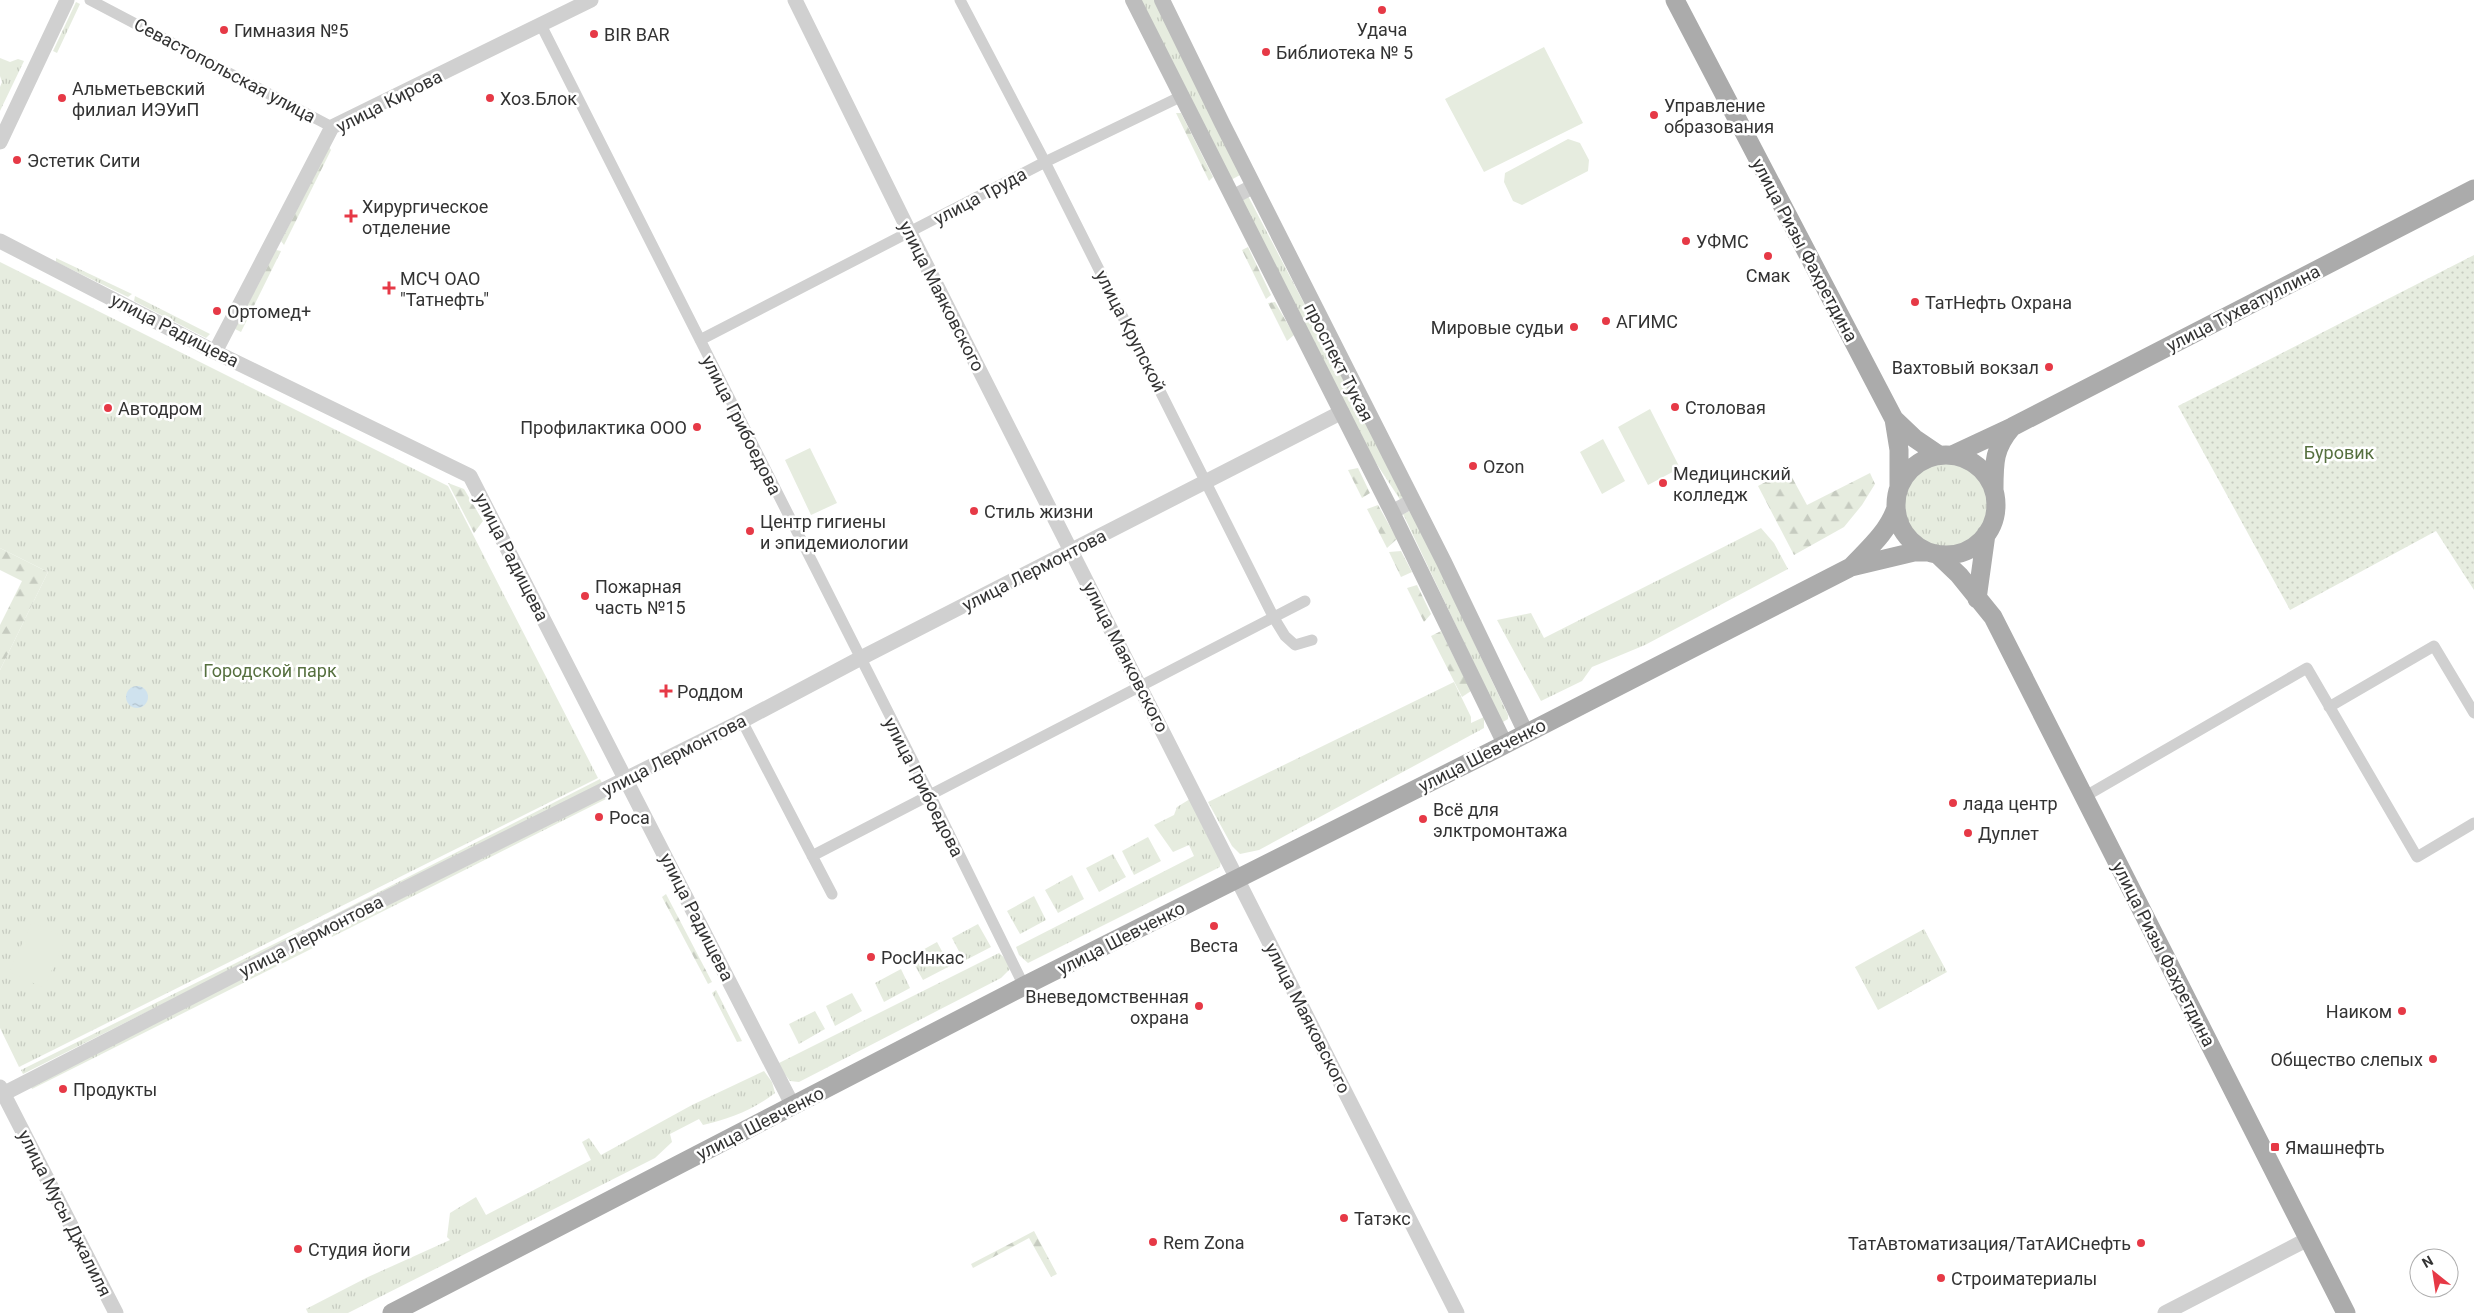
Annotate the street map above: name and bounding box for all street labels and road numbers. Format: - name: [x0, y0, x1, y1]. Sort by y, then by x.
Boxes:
- street label: Севастопольская улица: [131, 13, 319, 127]
- street label: улица Кирова: [333, 65, 445, 137]
- street label: улица Ризы Фахретдина: [1748, 155, 1862, 345]
- street label: улица Труда: [930, 163, 1030, 229]
- street label: улица Маяковского: [895, 217, 989, 375]
- street label: улица Тухватуллина: [2163, 260, 2323, 356]
- street label: улица Крупской: [1091, 267, 1171, 395]
- street label: улица Радищева: [108, 289, 242, 371]
- street label: проспект Тукая: [1300, 299, 1378, 425]
- street label: улица Грибоедова: [698, 352, 786, 498]
- street label: улица Радищева: [471, 490, 553, 624]
- street label: улица Лермонтова: [958, 525, 1110, 615]
- street label: улица Маяковского: [1079, 578, 1173, 736]
- street label: улица Лермонтова: [598, 710, 750, 800]
- street label: улица Грибоедова: [880, 714, 968, 860]
- street label: улица Шевченко: [1415, 714, 1549, 796]
- street label: улица Радищева: [656, 850, 738, 984]
- street label: улица Ризы Фахретдина: [2108, 858, 2220, 1050]
- street label: улица Лермонтова: [235, 891, 387, 981]
- street label: улица Шевченко: [1054, 897, 1188, 979]
- street label: улица Маяковского: [1261, 939, 1355, 1097]
- street label: улица Шевченко: [693, 1082, 827, 1164]
- street label: улица Мусы Джалиля: [14, 1126, 116, 1300]

